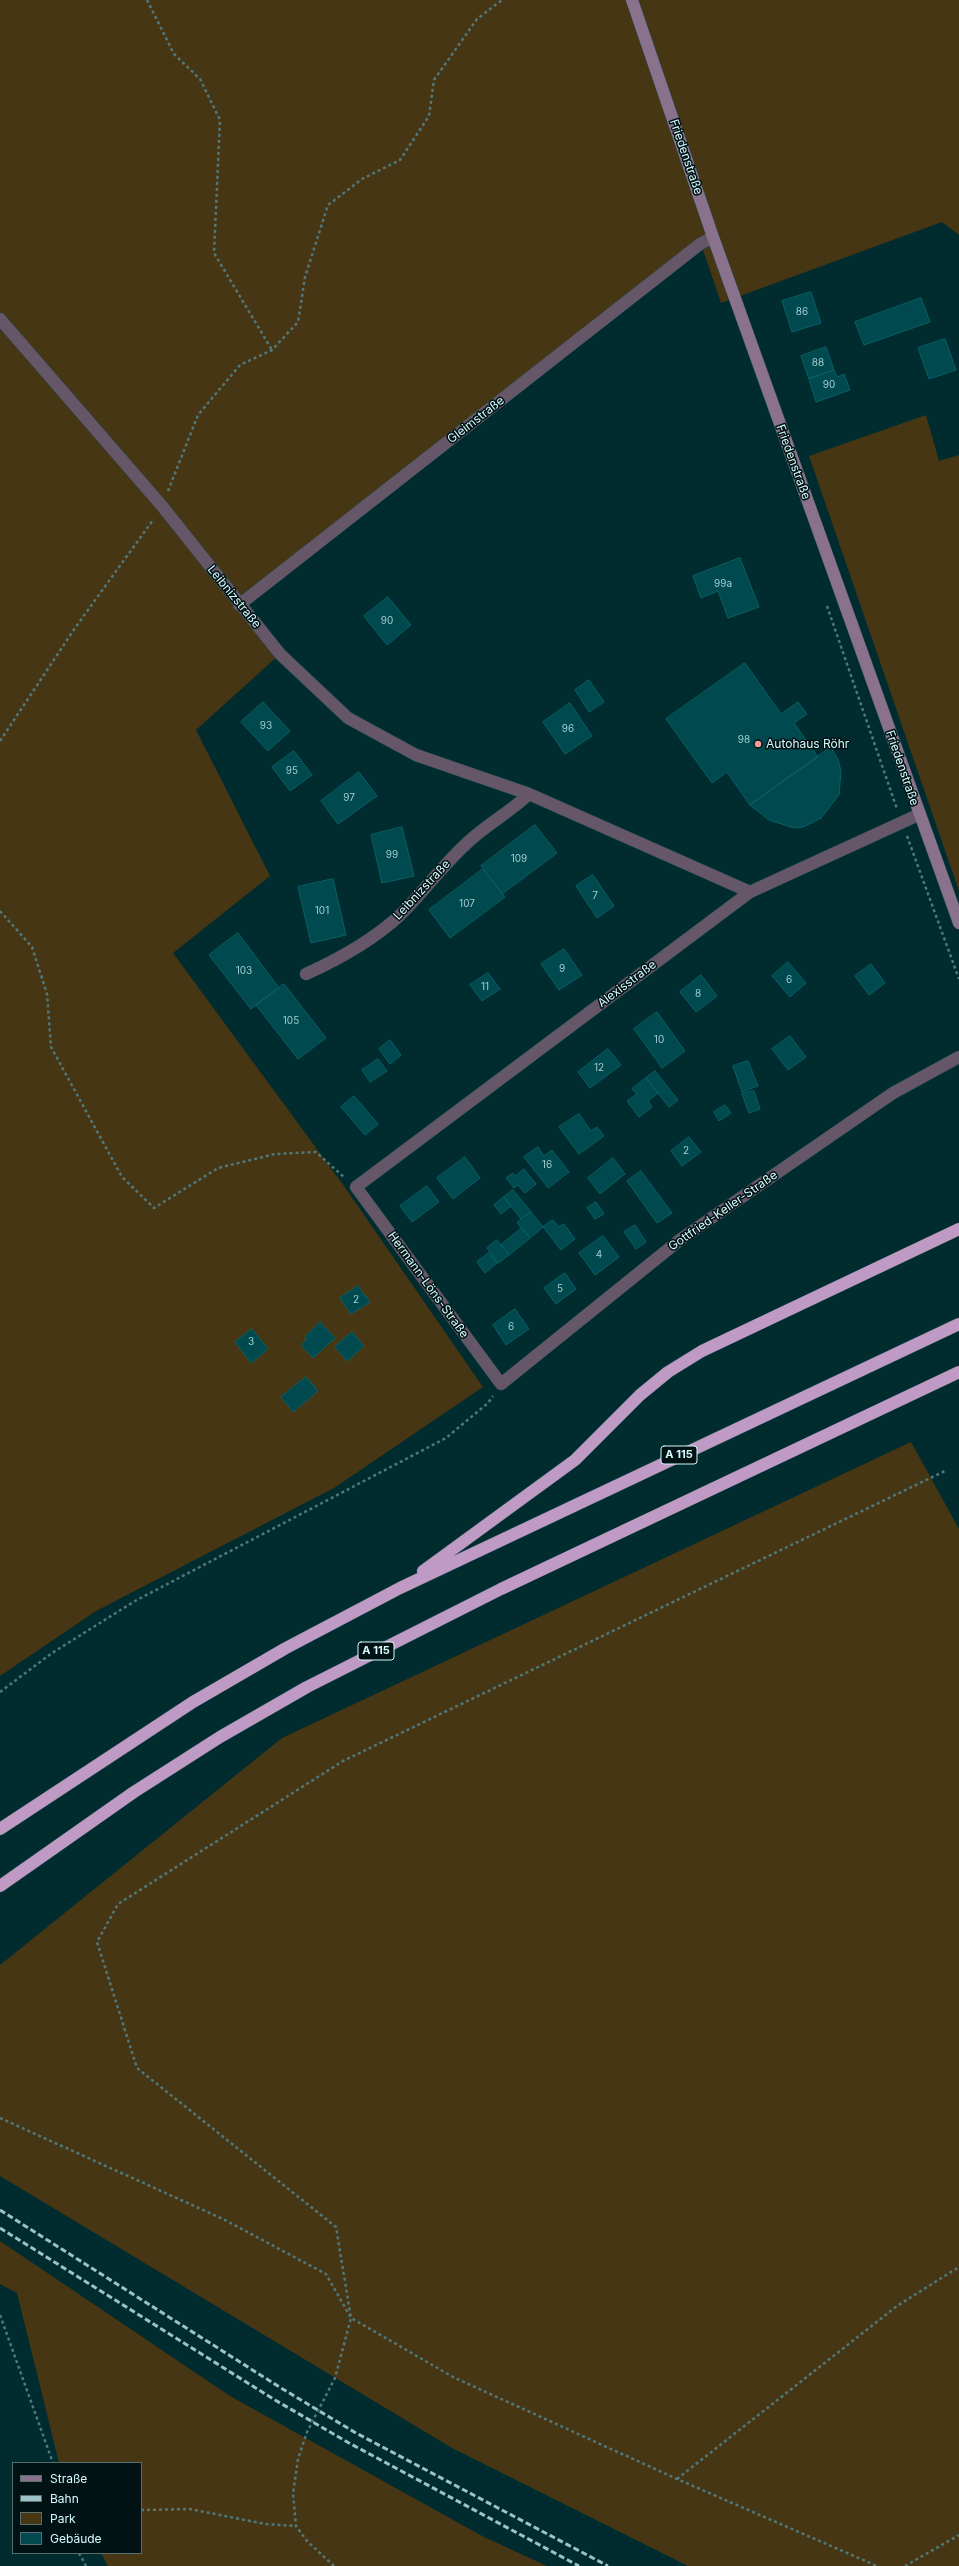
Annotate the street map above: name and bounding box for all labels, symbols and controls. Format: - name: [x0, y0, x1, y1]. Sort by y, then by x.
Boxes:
- street label: Friedenstraße: [666, 117, 706, 197]
- house number: 86: [796, 306, 808, 318]
- house number: 88: [812, 357, 824, 369]
- house number: 90: [823, 379, 835, 391]
- street label: Gleimstraße: [445, 393, 507, 447]
- street label: Friedenstraße: [773, 423, 813, 501]
- street label: Leibnizstraße: [204, 563, 264, 631]
- house number: 99a: [714, 578, 732, 590]
- house number: 90: [381, 615, 393, 627]
- house number: 93: [260, 720, 272, 732]
- house number: 96: [562, 723, 574, 735]
- street label: Friedenstraße: [882, 728, 922, 808]
- house number: 98: [738, 734, 750, 746]
- place label: Autohaus Röhr: [766, 737, 849, 751]
- marker: Autohaus Röhr: [753, 739, 763, 749]
- house number: 95: [286, 765, 298, 777]
- house number: 97: [343, 792, 355, 804]
- house number: 99: [386, 849, 398, 861]
- house number: 109: [511, 853, 527, 865]
- street label: Leibnizstraße: [391, 857, 453, 923]
- house number: 7: [592, 890, 598, 902]
- house number: 107: [459, 898, 475, 910]
- house number: 101: [315, 905, 329, 917]
- street label: Alexisstraße: [595, 957, 659, 1011]
- house number: 9: [559, 963, 565, 975]
- house number: 103: [236, 965, 252, 977]
- house number: 6: [786, 974, 792, 986]
- house number: 11: [481, 981, 489, 993]
- house number: 8: [695, 988, 701, 1000]
- house number: 105: [283, 1015, 299, 1027]
- house number: 10: [654, 1034, 664, 1046]
- house number: 12: [594, 1062, 604, 1074]
- house number: 2: [683, 1145, 689, 1157]
- house number: 16: [542, 1159, 552, 1171]
- street label: Gottfried-Keller-Straße: [666, 1168, 780, 1254]
- street label: Hermann-Löns-Straße: [385, 1229, 471, 1341]
- house number: 4: [596, 1249, 602, 1261]
- house number: 5: [557, 1283, 563, 1295]
- house number: 2: [353, 1294, 359, 1306]
- house number: 6: [508, 1321, 514, 1333]
- house number: 3: [248, 1336, 254, 1348]
- road number: A 115: [661, 1446, 697, 1464]
- road number: A 115: [358, 1642, 394, 1660]
- legend: [12, 2462, 142, 2554]
- text: Straße: [50, 2471, 87, 2486]
- text: Bahn: [50, 2491, 79, 2506]
- text: Park: [50, 2511, 76, 2526]
- text: Gebäude: [50, 2531, 102, 2546]

